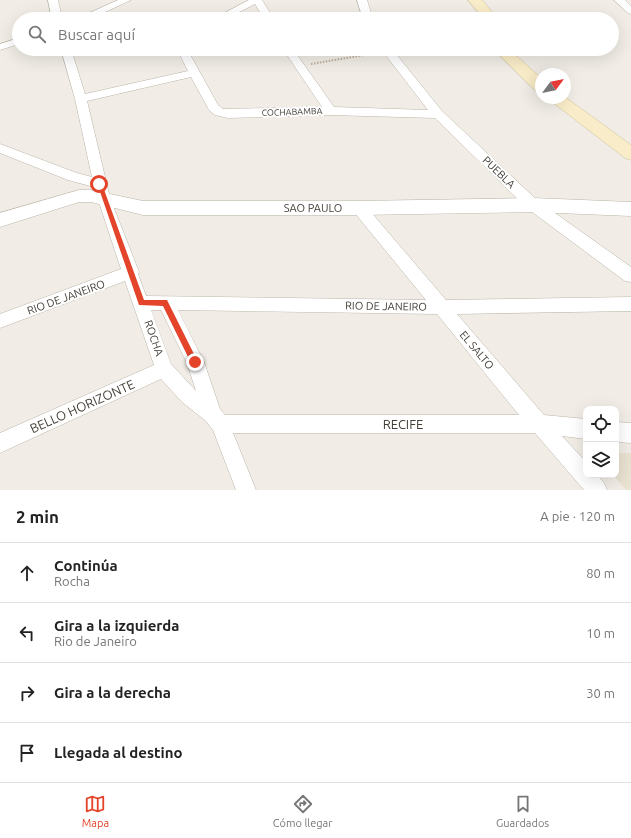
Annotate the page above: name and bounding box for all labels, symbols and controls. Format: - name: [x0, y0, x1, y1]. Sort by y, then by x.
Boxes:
- search box: [12, 12, 619, 56]
- icon: search: [26, 23, 48, 45]
- text: Buscar aquí: [58, 26, 135, 43]
- north arrow: [535, 68, 571, 104]
- street label: COCHABAMBA: [261, 106, 323, 118]
- street label: PUEBLA: [480, 154, 518, 191]
- route start: [90, 175, 108, 193]
- street label: SAO PAULO: [284, 202, 342, 214]
- street label: RIO DE JANEIRO: [25, 277, 107, 317]
- street label: RIO DE JANEIRO: [345, 299, 427, 313]
- street label: ROCHA: [142, 319, 166, 358]
- street label: EL SALTO: [458, 328, 496, 372]
- route end: [186, 353, 204, 371]
- street label: BELLO HORIZONTE: [28, 377, 136, 435]
- map controls: [583, 406, 619, 478]
- button: locate: [583, 406, 619, 442]
- street label: RECIFE: [383, 417, 423, 431]
- button: layers: [583, 442, 619, 478]
- text: 2 min: [16, 507, 59, 526]
- text: A pie · 120 m: [540, 509, 615, 523]
- text: Continúa: [54, 557, 118, 574]
- icon: ahead: [16, 562, 38, 584]
- text: 80 m: [586, 566, 615, 580]
- text: Rocha: [54, 574, 90, 588]
- text: Gira a la izquierda: [54, 617, 180, 634]
- icon: left: [16, 622, 38, 644]
- text: 10 m: [586, 626, 615, 640]
- text: Rio de Janeiro: [54, 634, 137, 648]
- icon: right: [16, 682, 38, 704]
- text: Gira a la derecha: [54, 684, 171, 701]
- text: 30 m: [586, 686, 615, 700]
- icon: arrive: [16, 742, 38, 764]
- text: Llegada al destino: [54, 744, 183, 761]
- tab: Mapa: [82, 793, 109, 829]
- tab: Cómo llegar: [273, 793, 332, 829]
- tab: Guardados: [496, 793, 549, 829]

